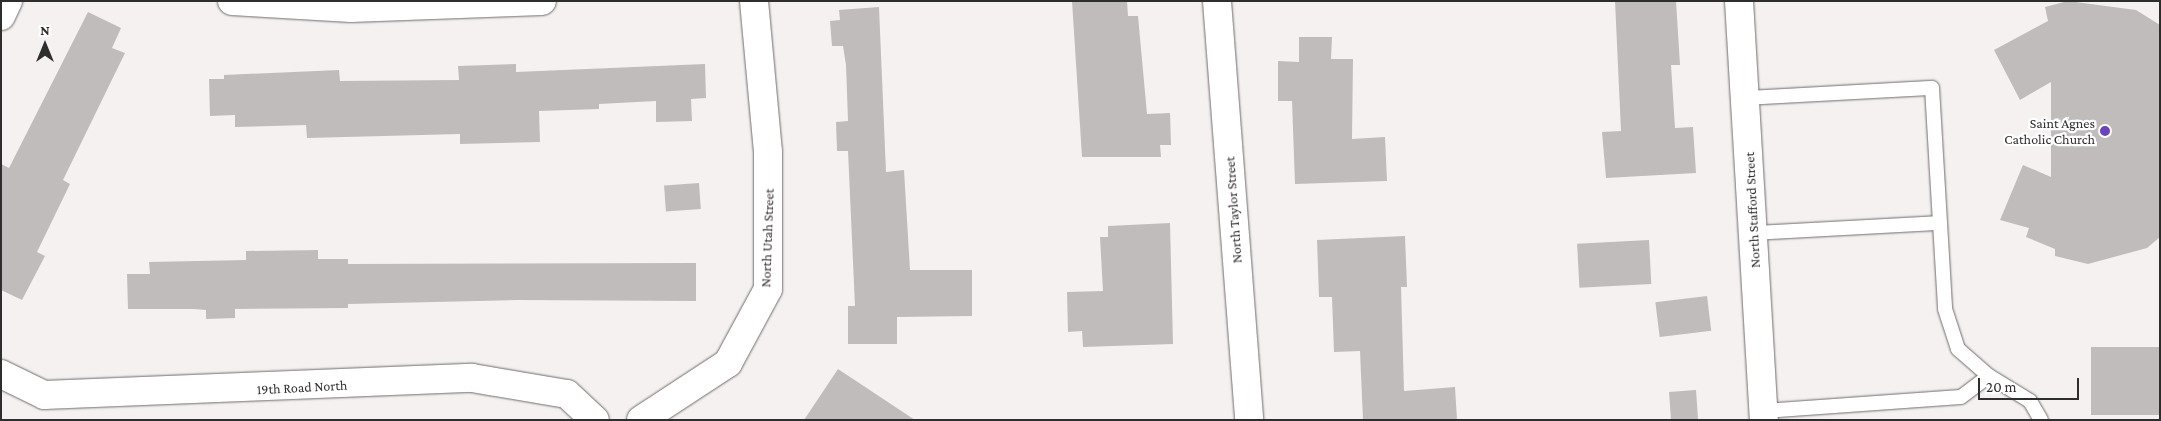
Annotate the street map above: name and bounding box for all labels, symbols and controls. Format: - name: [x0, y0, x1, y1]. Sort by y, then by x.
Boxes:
- north arrow: [20, 20, 70, 70]
- text: N: [40, 22, 50, 38]
- place label: Saint Agnes Catholic Church: [2004, 115, 2095, 148]
- marker: Saint Agnes Catholic Church: [2099, 125, 2111, 137]
- street label: North Stafford Street: [1741, 152, 1763, 268]
- street label: North Taylor Street: [1221, 156, 1245, 264]
- street label: North Utah Street: [757, 188, 777, 288]
- scale bar: [1981, 368, 2082, 400]
- street label: 19th Road North: [256, 376, 348, 398]
- text: 20 m: [1986, 379, 2017, 395]

